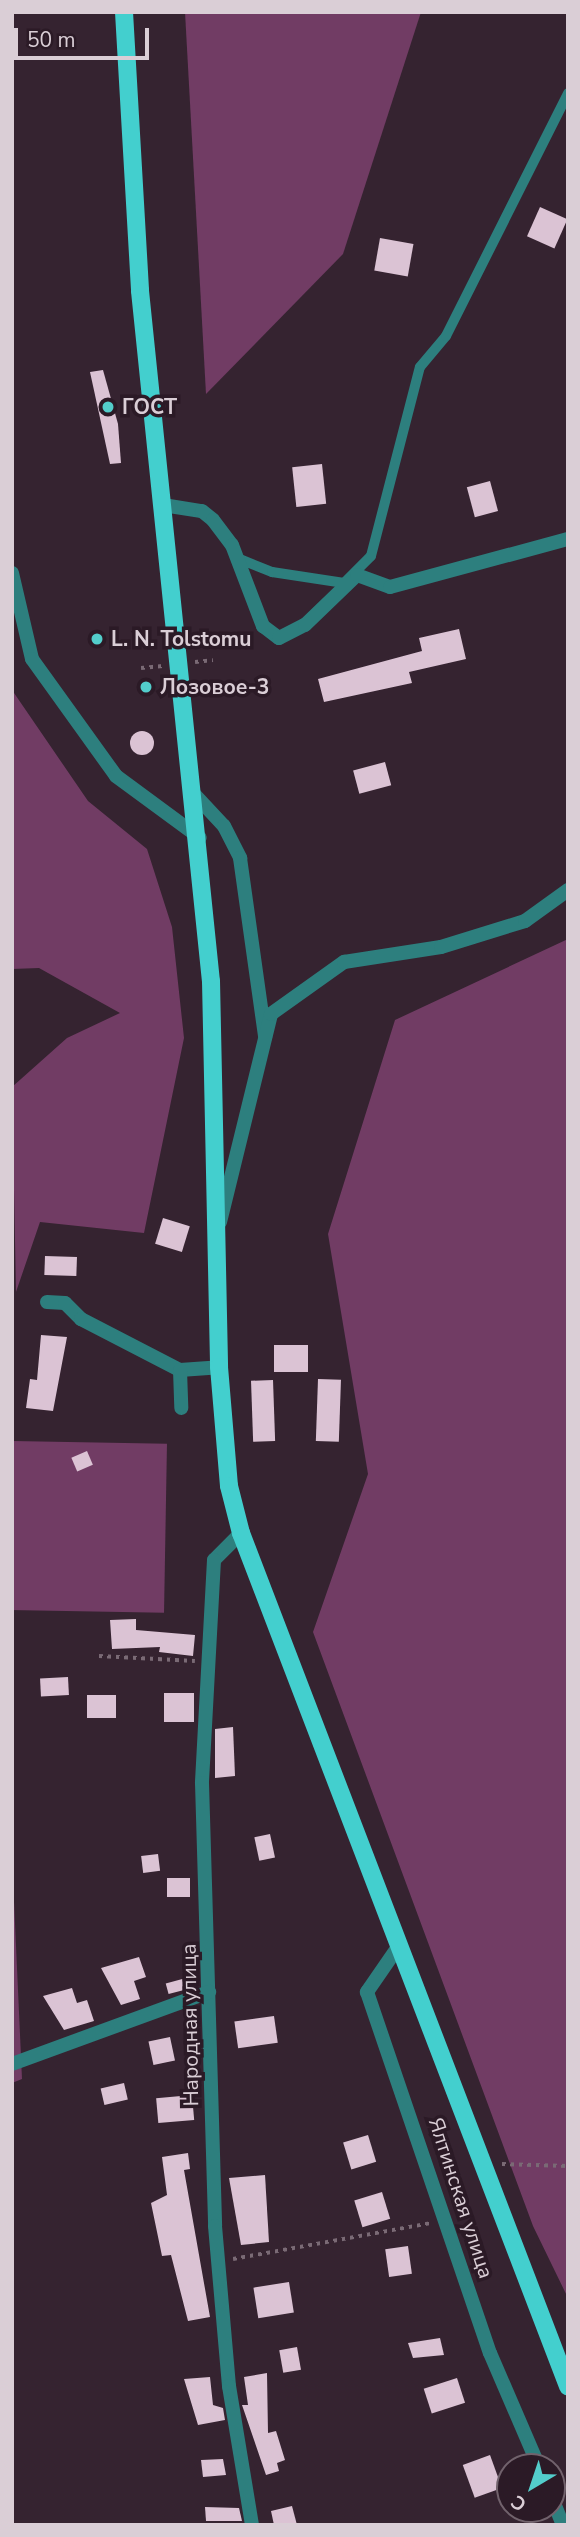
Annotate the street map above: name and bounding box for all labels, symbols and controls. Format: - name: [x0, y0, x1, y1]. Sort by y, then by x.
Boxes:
- scale bar: [18, 14, 152, 58]
- text: 50 m: [27, 26, 76, 54]
- place label: ГОСТ: [122, 394, 177, 420]
- marker: ГОСТ: [100, 399, 116, 415]
- place label: L. N. Tolstomu: [111, 626, 251, 652]
- marker: L. N. Tolstomu: [89, 631, 105, 647]
- place label: Лозовое-3: [160, 674, 269, 700]
- marker: Лозовое-3: [138, 679, 154, 695]
- street label: Народная улица: [176, 1943, 204, 2107]
- street label: Ялтинская улица: [423, 2114, 499, 2282]
- north arrow: [496, 2453, 566, 2523]
- text: С: [506, 2489, 532, 2517]

